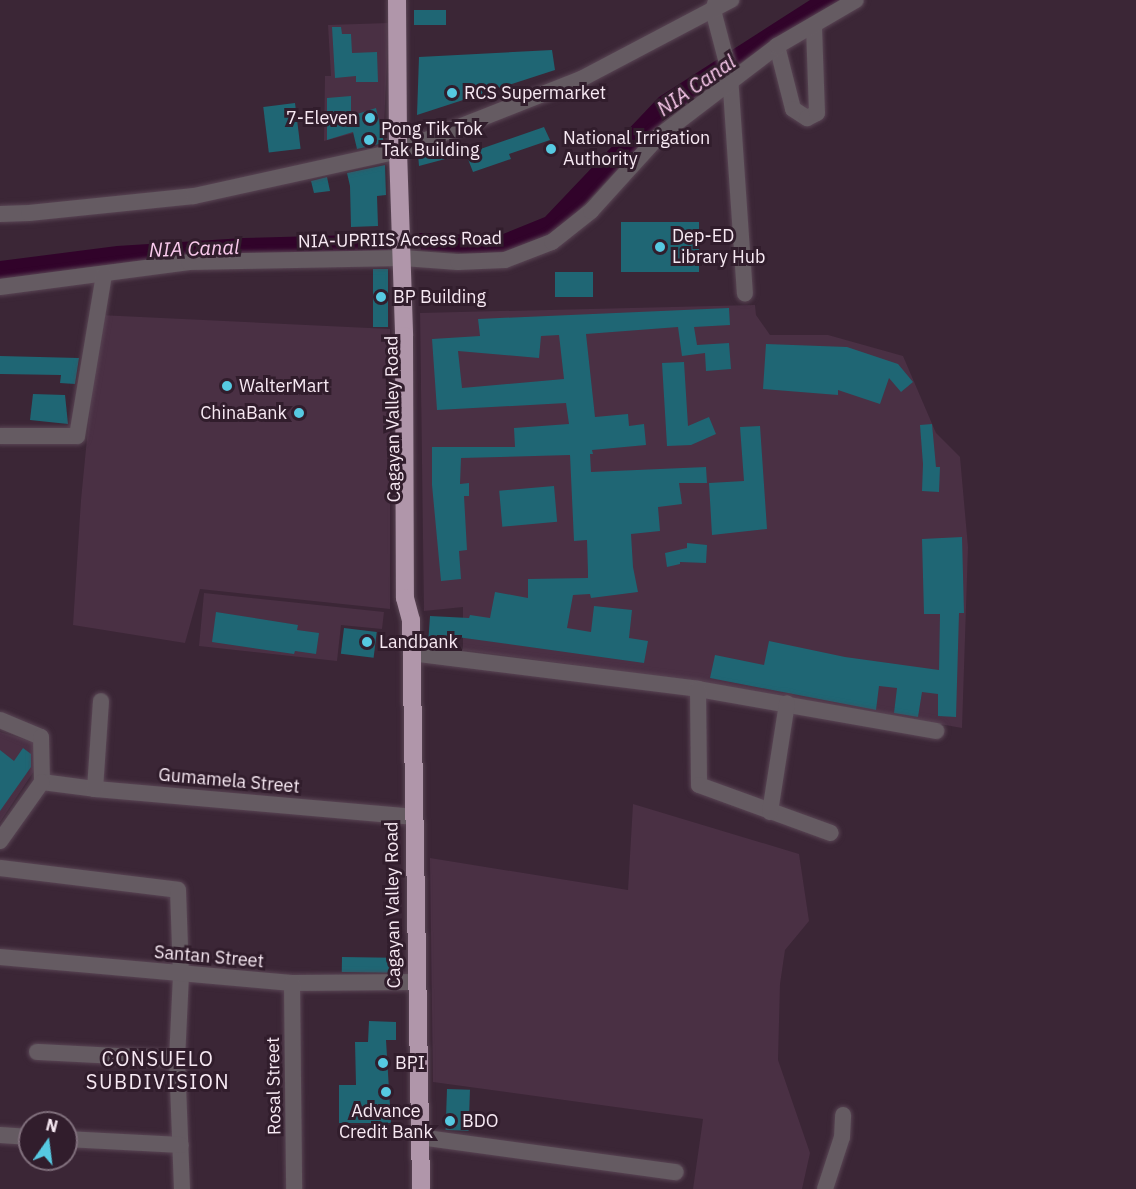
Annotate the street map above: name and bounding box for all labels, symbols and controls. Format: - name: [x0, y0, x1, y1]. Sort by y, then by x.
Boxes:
- water label: NIA Canal: [652, 49, 740, 121]
- place label: RCS Supermarket: [464, 82, 606, 104]
- marker: RCS Supermarket: [445, 86, 459, 100]
- place label: 7-Eleven: [286, 107, 358, 129]
- marker: 7-Eleven: [363, 111, 377, 125]
- place label: Pong Tik Tok Tak Building: [381, 119, 483, 162]
- place label: National Irrigation Authority: [563, 128, 710, 170]
- marker: Pong Tik Tok Tak Building: [362, 133, 376, 147]
- marker: National Irrigation Authority: [544, 142, 558, 156]
- place label: Dep-ED Library Hub: [672, 226, 766, 268]
- street label: NIA-UPRIIS Access Road: [298, 227, 502, 253]
- water label: NIA Canal: [148, 234, 240, 262]
- marker: Dep-ED Library Hub: [653, 240, 667, 254]
- place label: BP Building: [393, 286, 486, 308]
- marker: BP Building: [374, 290, 388, 304]
- street label: Cagayan Valley Road: [381, 335, 405, 503]
- place label: WalterMart: [239, 375, 329, 397]
- marker: WalterMart: [220, 379, 234, 393]
- place label: ChinaBank: [200, 402, 287, 424]
- marker: ChinaBank: [292, 406, 306, 420]
- place label: Landbank: [379, 631, 458, 653]
- marker: Landbank: [360, 635, 374, 649]
- street label: Gumamela Street: [157, 764, 301, 798]
- street label: Cagayan Valley Road: [381, 821, 405, 989]
- street label: Santan Street: [153, 941, 265, 973]
- street label: Rosal Street: [262, 1037, 286, 1135]
- district label: CONSUELO SUBDIVISION: [86, 1047, 230, 1094]
- place label: BPI: [395, 1052, 425, 1074]
- marker: BPI: [376, 1056, 390, 1070]
- marker: Advance Credit Bank: [379, 1085, 393, 1099]
- place label: Advance Credit Bank: [339, 1101, 433, 1144]
- place label: BDO: [462, 1110, 499, 1132]
- north arrow: [18, 1111, 78, 1171]
- text: N: [44, 1114, 60, 1137]
- marker: BDO: [443, 1114, 457, 1128]

